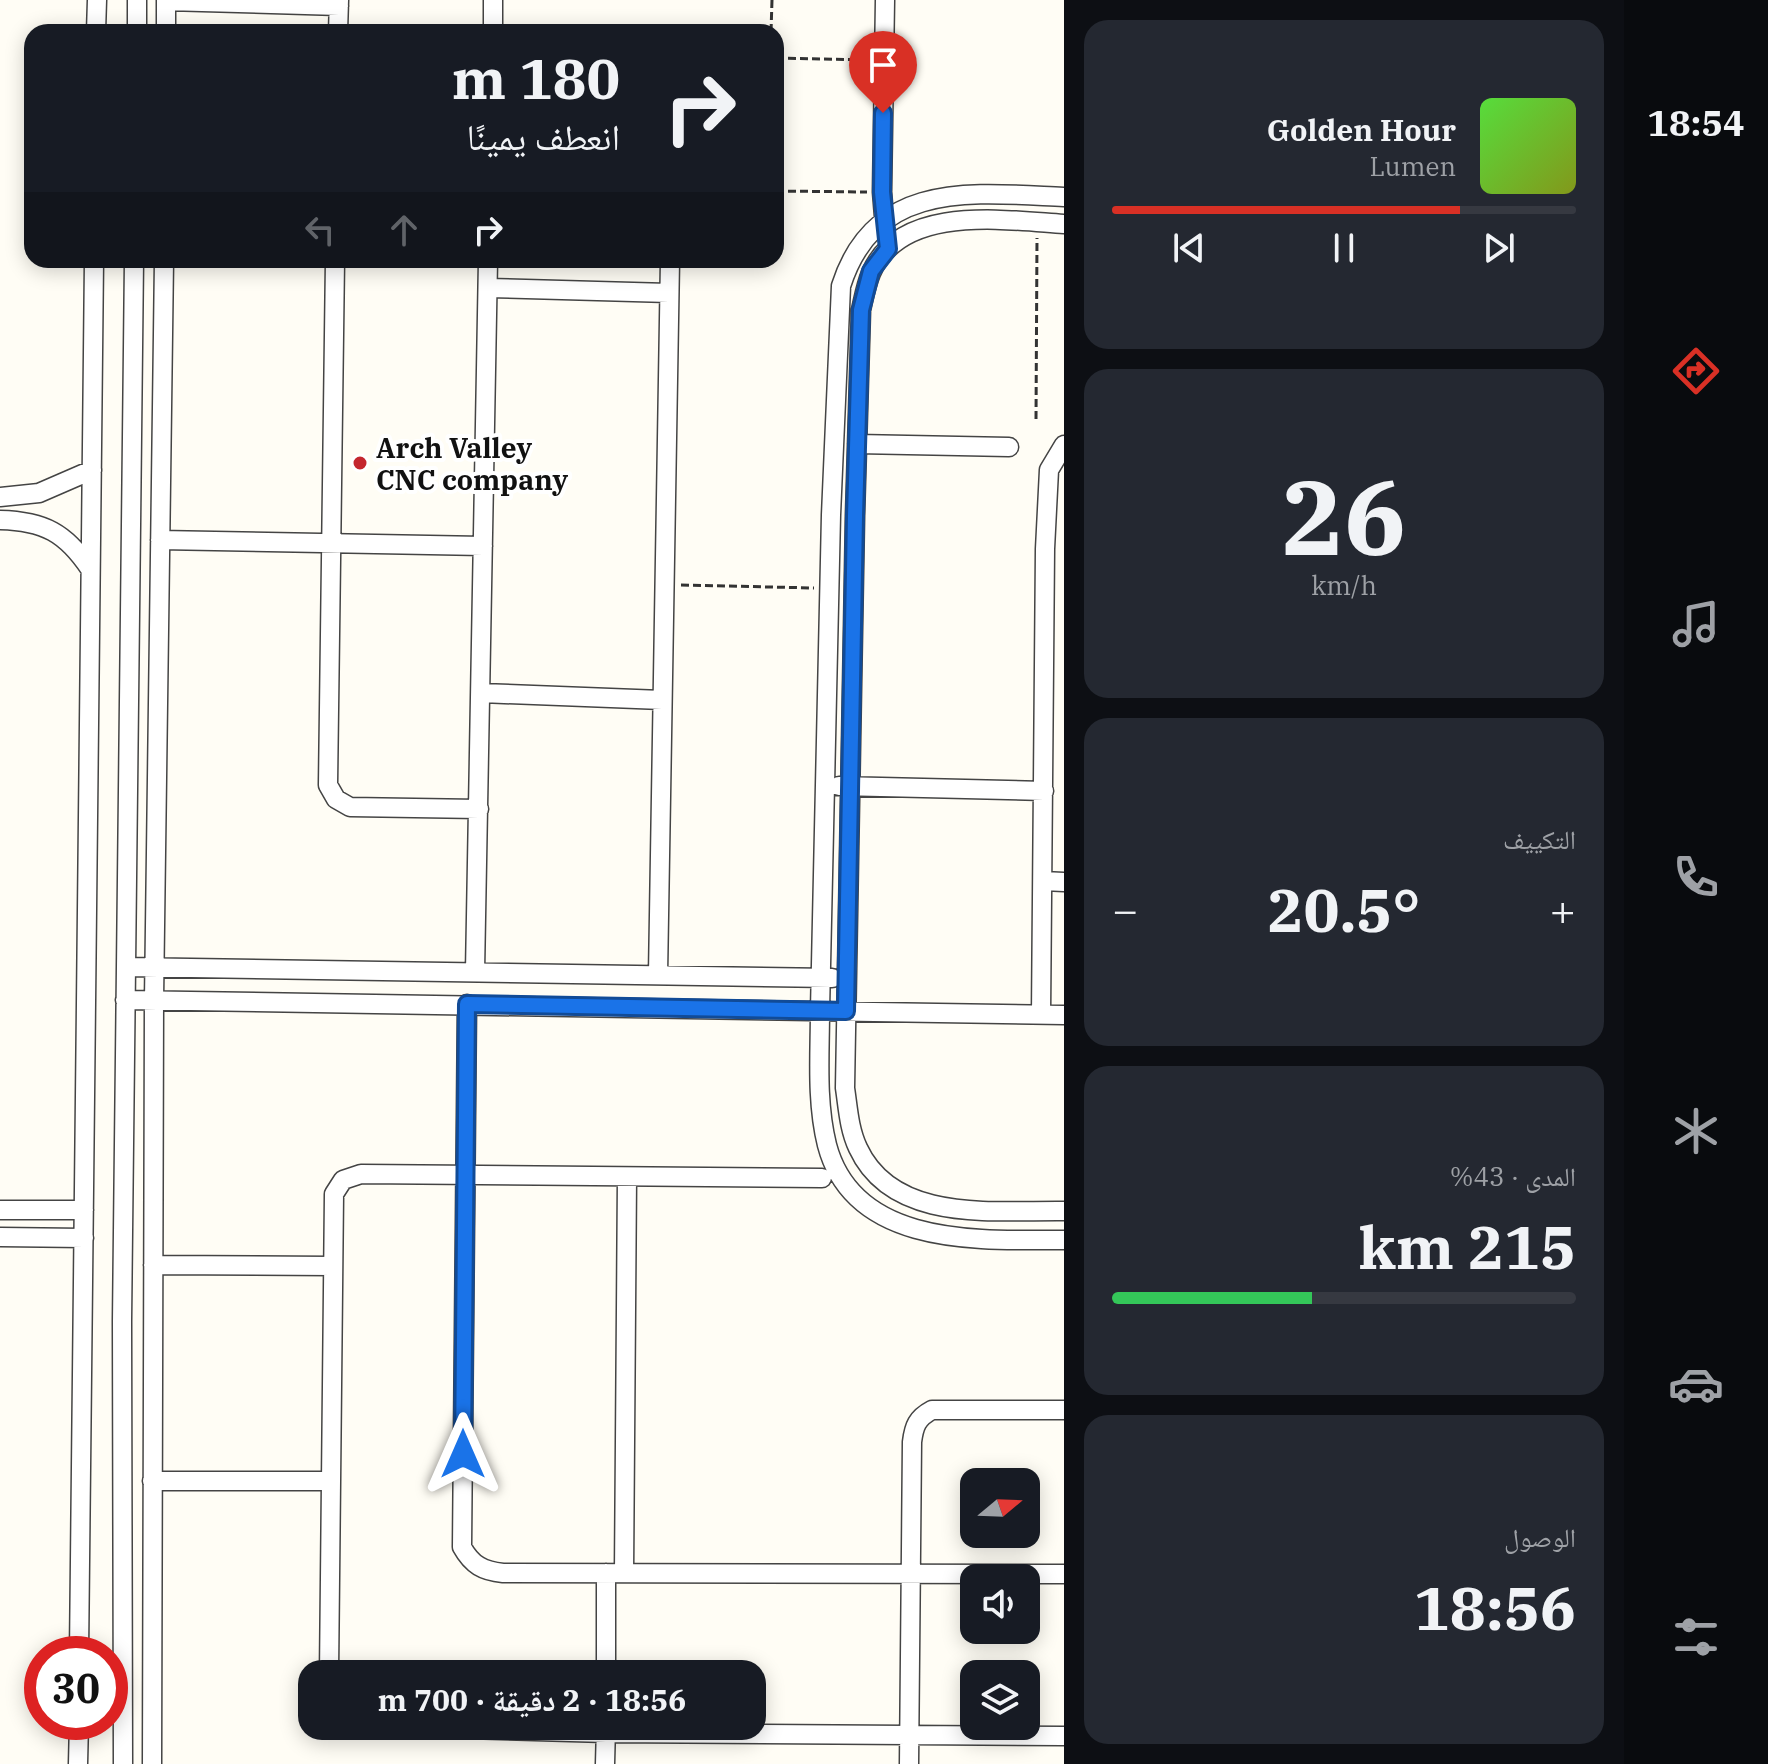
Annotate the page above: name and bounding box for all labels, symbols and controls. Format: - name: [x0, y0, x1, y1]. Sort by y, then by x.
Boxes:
- pin: [849, 31, 917, 113]
- text: 180 m: [452, 42, 620, 114]
- icon: arrive: [861, 43, 905, 87]
- icon: right: [648, 56, 752, 160]
- text: 18:54: [1647, 99, 1745, 146]
- text: Golden Hour: [1267, 110, 1456, 149]
- text: انعطف يمينًا: [466, 113, 620, 160]
- text: Lumen: [1369, 149, 1456, 183]
- icon: left: [298, 208, 342, 252]
- icon: ahead: [382, 208, 426, 252]
- icon: right: [466, 208, 510, 252]
- icon: previous: [1167, 226, 1211, 270]
- icon: pause: [1322, 226, 1366, 270]
- icon: next: [1477, 226, 1521, 270]
- icon: directions: [1668, 343, 1724, 399]
- place label: Arch Valley CNC company: [376, 429, 568, 498]
- text: 26: [1282, 448, 1406, 584]
- marker: Arch Valley CNC company: [351, 454, 369, 472]
- text: km/h: [1311, 568, 1377, 602]
- icon: music: [1668, 596, 1724, 652]
- text: التكييف: [1503, 822, 1576, 856]
- icon: phone: [1668, 849, 1724, 905]
- text: 20.5°: [1267, 870, 1421, 949]
- text: −: [1112, 881, 1138, 938]
- text: +: [1550, 881, 1576, 938]
- icon: climate: [1668, 1103, 1724, 1159]
- text: المدى · 43%: [1450, 1159, 1576, 1193]
- text: 215 km: [1358, 1207, 1576, 1286]
- icon: car: [1668, 1356, 1724, 1412]
- position arrow: [421, 1412, 505, 1496]
- north arrow: [960, 1468, 1040, 1548]
- map controls: [960, 1468, 1040, 1740]
- text: الوصول: [1504, 1520, 1576, 1554]
- button: sound: [960, 1564, 1040, 1644]
- text: 18:56: [1414, 1568, 1576, 1647]
- icon: filters: [1668, 1609, 1724, 1665]
- speed limit sign: 30: [24, 1636, 128, 1740]
- button: layers: [960, 1660, 1040, 1740]
- text: 18:56 · 2 دقيقة · 700 m: [378, 1680, 686, 1719]

